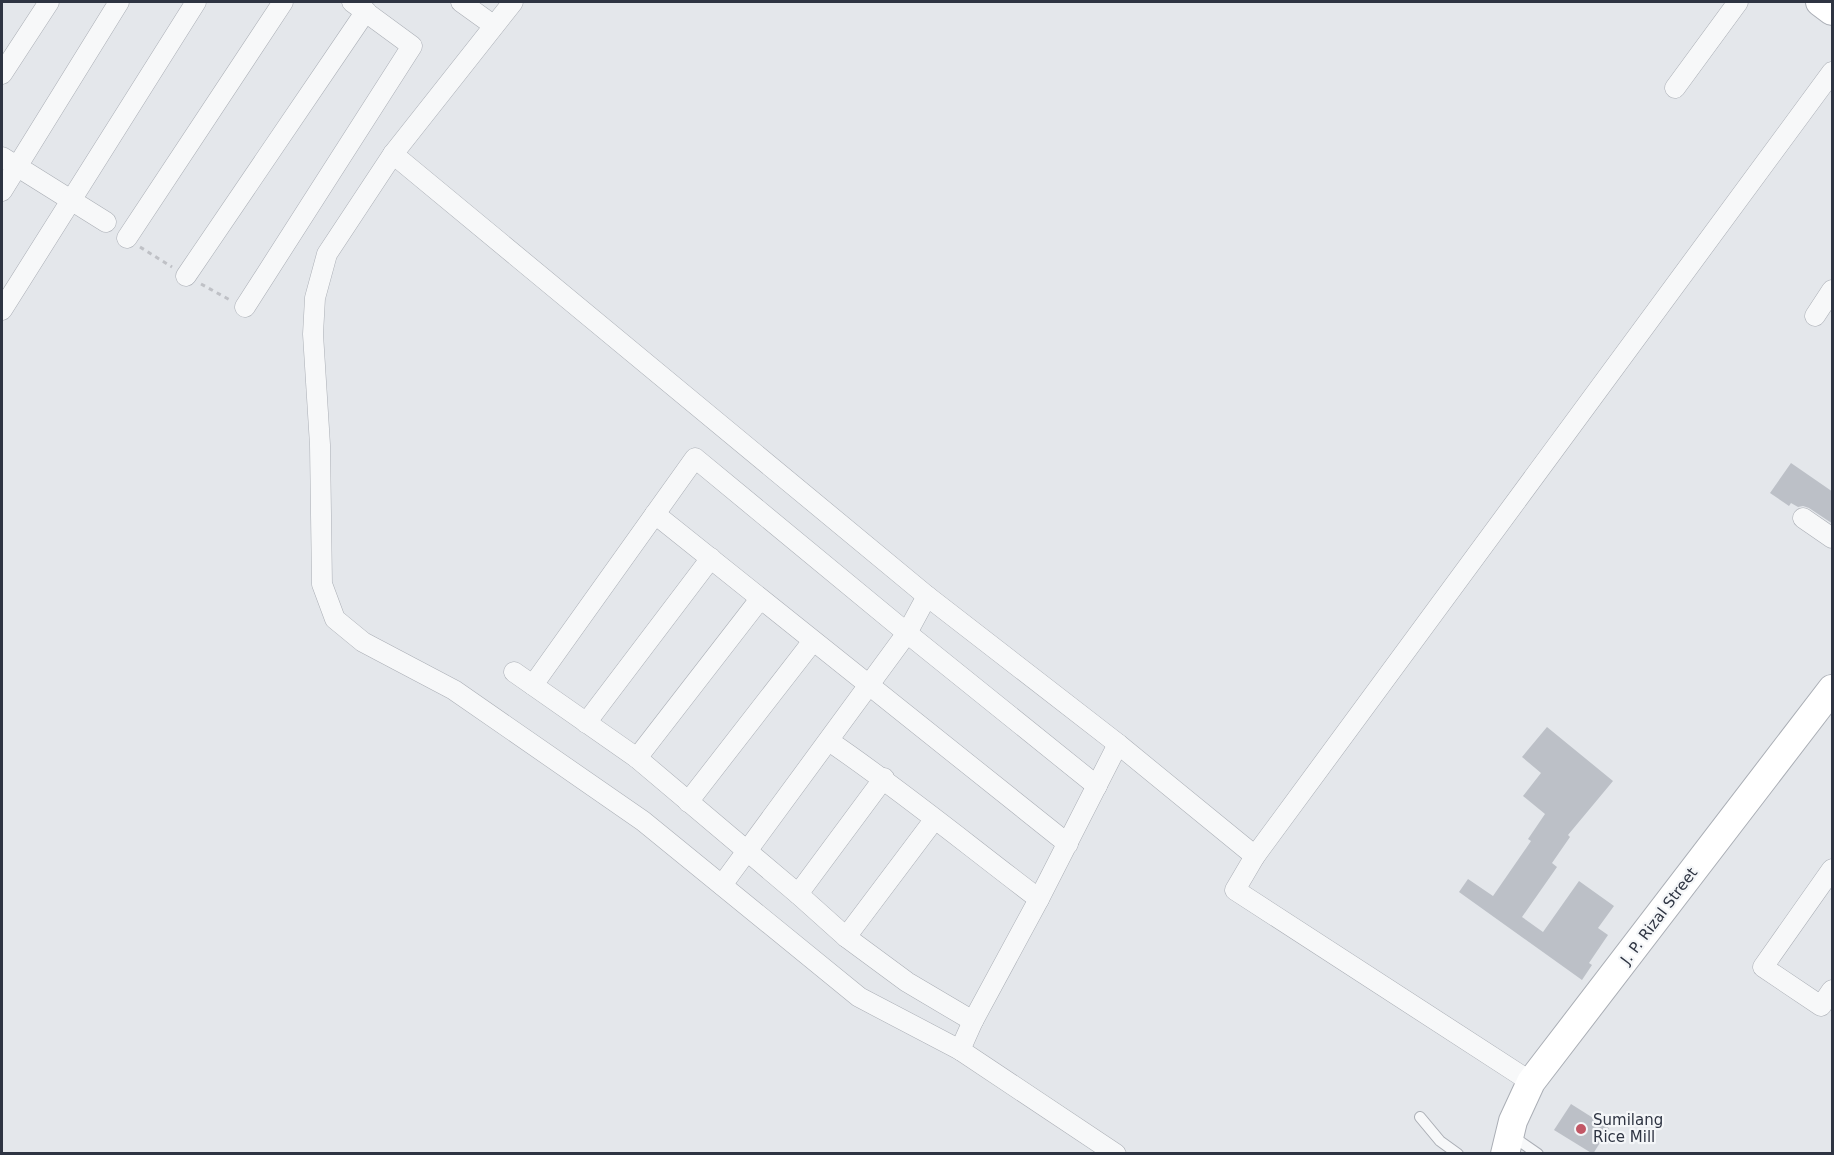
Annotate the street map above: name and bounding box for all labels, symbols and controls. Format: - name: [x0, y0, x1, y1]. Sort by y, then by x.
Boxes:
- street label: J. P. Rizal Street: [1616, 864, 1701, 969]
- place label: Sumilang Rice Mill: [1593, 1111, 1663, 1146]
- marker: Sumilang Rice Mill: [1574, 1122, 1588, 1136]

